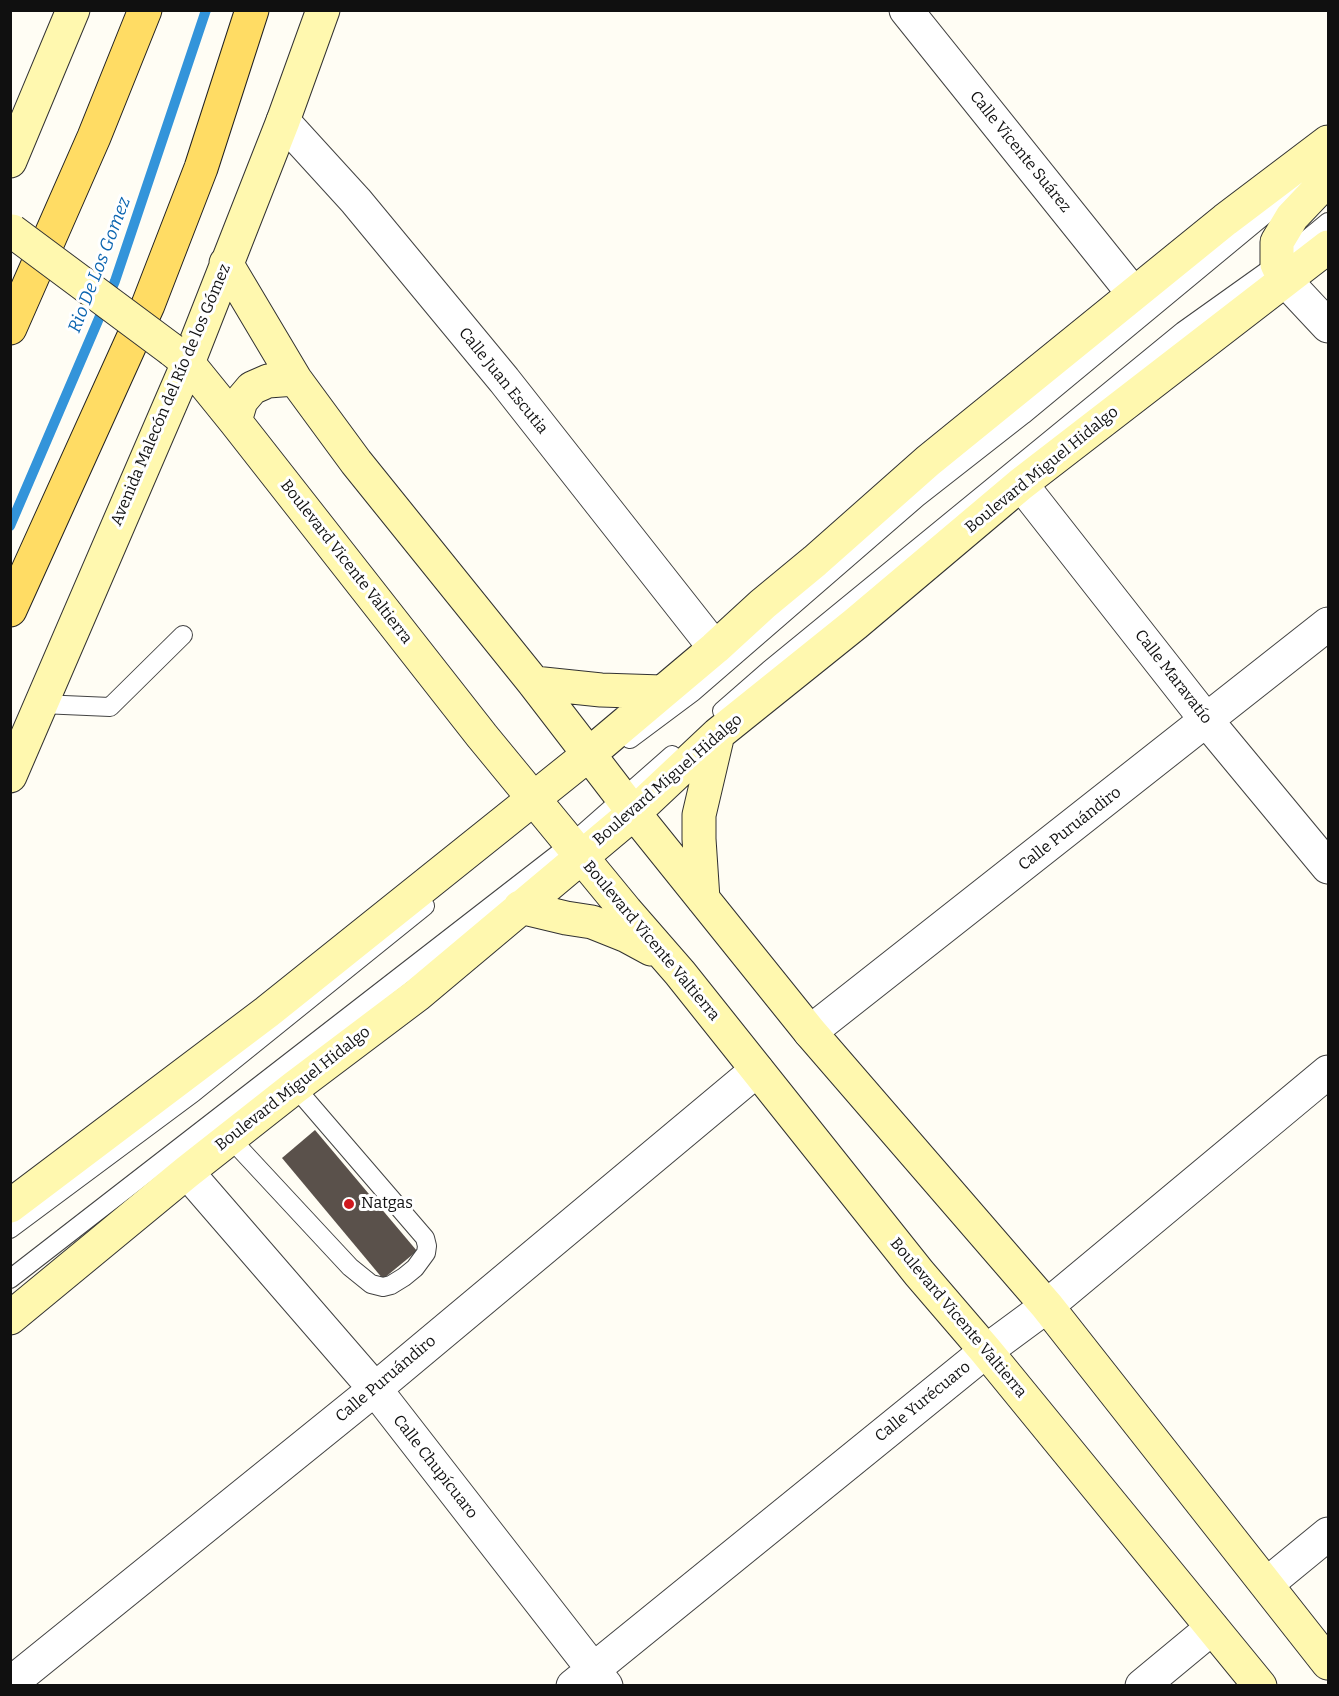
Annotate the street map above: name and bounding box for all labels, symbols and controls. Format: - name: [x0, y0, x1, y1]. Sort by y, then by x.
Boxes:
- street label: Calle Vicente Suárez: [965, 87, 1075, 217]
- water label: Rio De Los Gomez: [64, 194, 136, 336]
- street label: Avenida Malecón del Río de los Gómez: [107, 261, 235, 529]
- street label: Calle Juan Escutia: [454, 324, 552, 438]
- street label: Boulevard Miguel Hidalgo: [962, 402, 1122, 538]
- street label: Boulevard Vicente Valtierra: [276, 476, 416, 648]
- street label: Calle Maravatío: [1130, 626, 1216, 728]
- street label: Boulevard Miguel Hidalgo: [590, 710, 746, 850]
- street label: Calle Puruándiro: [1015, 783, 1125, 875]
- street label: Boulevard Vicente Valtierra: [579, 857, 723, 1025]
- street label: Boulevard Miguel Hidalgo: [212, 1023, 374, 1155]
- place label: Natgas: [361, 1194, 413, 1214]
- marker: Natgas: [342, 1197, 356, 1211]
- street label: Boulevard Vicente Valtierra: [886, 1234, 1030, 1402]
- street label: Calle Puruándiro: [332, 1331, 440, 1427]
- street label: Calle Yurécuaro: [871, 1358, 975, 1446]
- street label: Calle Chupícuaro: [389, 1411, 481, 1523]

